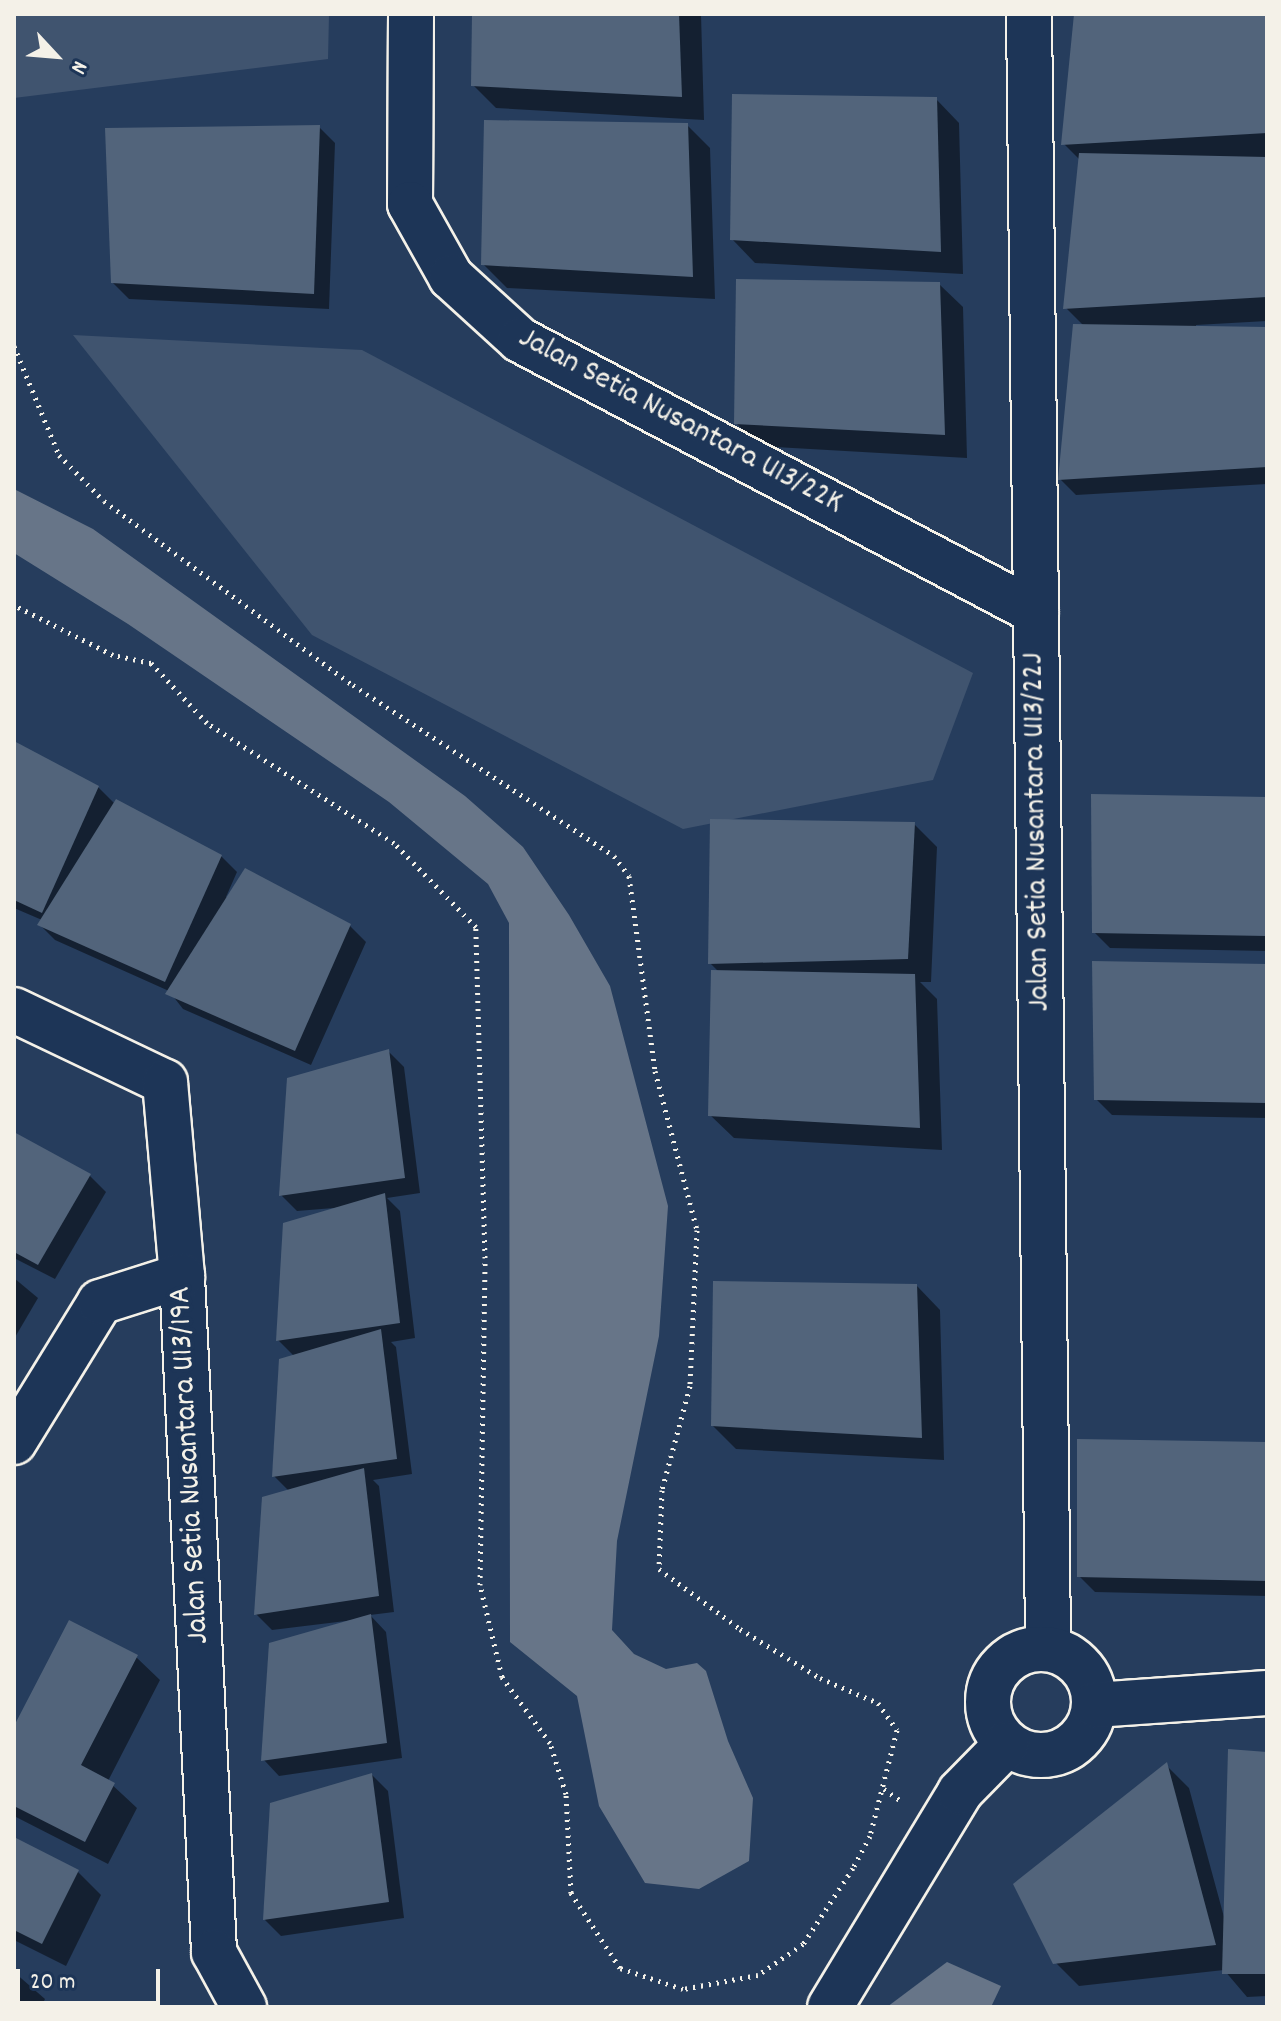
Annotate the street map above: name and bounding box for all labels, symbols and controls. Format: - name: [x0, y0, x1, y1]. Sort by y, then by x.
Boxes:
- north arrow: [16, 16, 96, 96]
- text: N: [62, 55, 94, 78]
- street label: Jalan Setia Nusantara U13/22K: [511, 320, 849, 524]
- street label: Jalan Setia Nusantara U13/22J: [1016, 652, 1060, 1012]
- street label: Jalan Setia Nusantara U13/19A: [162, 1285, 220, 1645]
- scale bar: [20, 1953, 164, 2003]
- text: 20 m: [30, 1966, 76, 2000]

